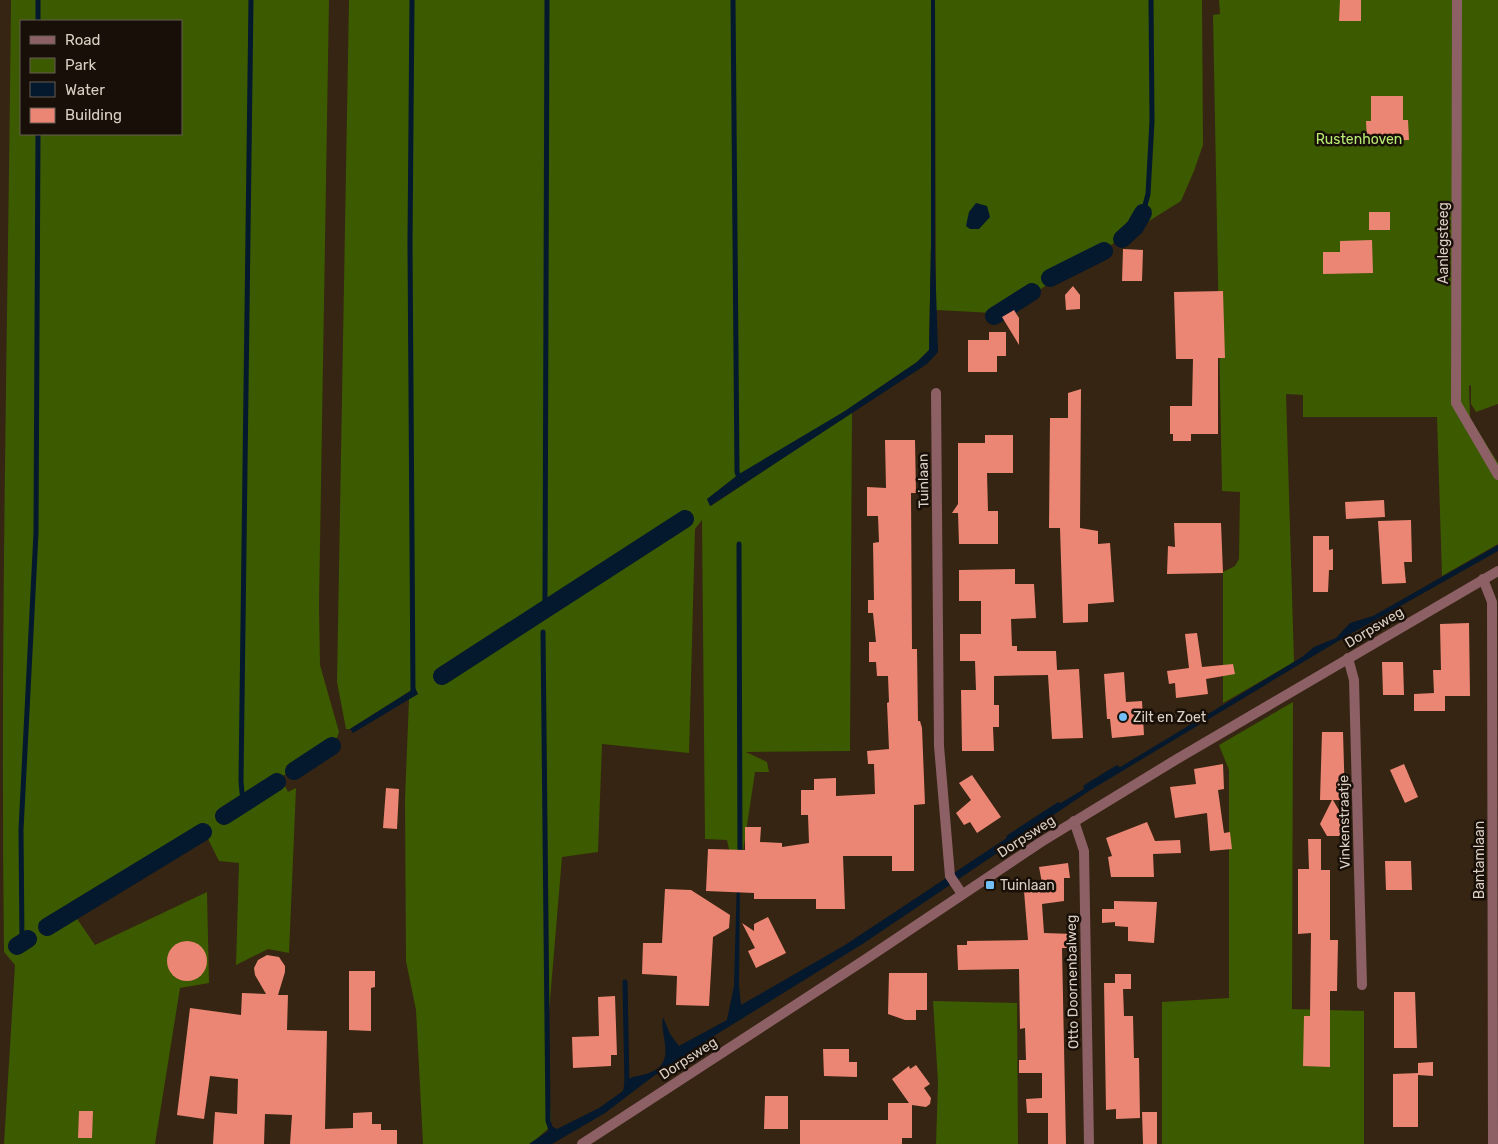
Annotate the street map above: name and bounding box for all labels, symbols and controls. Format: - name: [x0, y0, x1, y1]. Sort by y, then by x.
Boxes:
- legend: [20, 20, 182, 135]
- text: Road: [65, 31, 101, 49]
- text: Park: [65, 56, 96, 74]
- text: Water: [65, 81, 105, 99]
- text: Building: [65, 106, 122, 124]
- park label: Rustenhoven: [1316, 131, 1402, 148]
- street label: Aanlegsteeg: [1435, 202, 1452, 284]
- street label: Tuinlaan: [915, 454, 932, 508]
- street label: Dorpsweg: [1342, 603, 1407, 652]
- place label: Zilt en Zoet: [1133, 709, 1207, 726]
- marker: Zilt en Zoet: [1117, 711, 1129, 723]
- street label: Vinkenstraatje: [1335, 775, 1354, 869]
- street label: Dorpsweg: [994, 811, 1058, 861]
- street label: Bantamlaan: [1471, 821, 1488, 899]
- place label: Tuinlaan: [1000, 877, 1055, 894]
- marker: Tuinlaan: [984, 879, 996, 891]
- street label: Otto Doornenbalweg: [1063, 915, 1082, 1049]
- street label: Dorpsweg: [656, 1033, 720, 1083]

